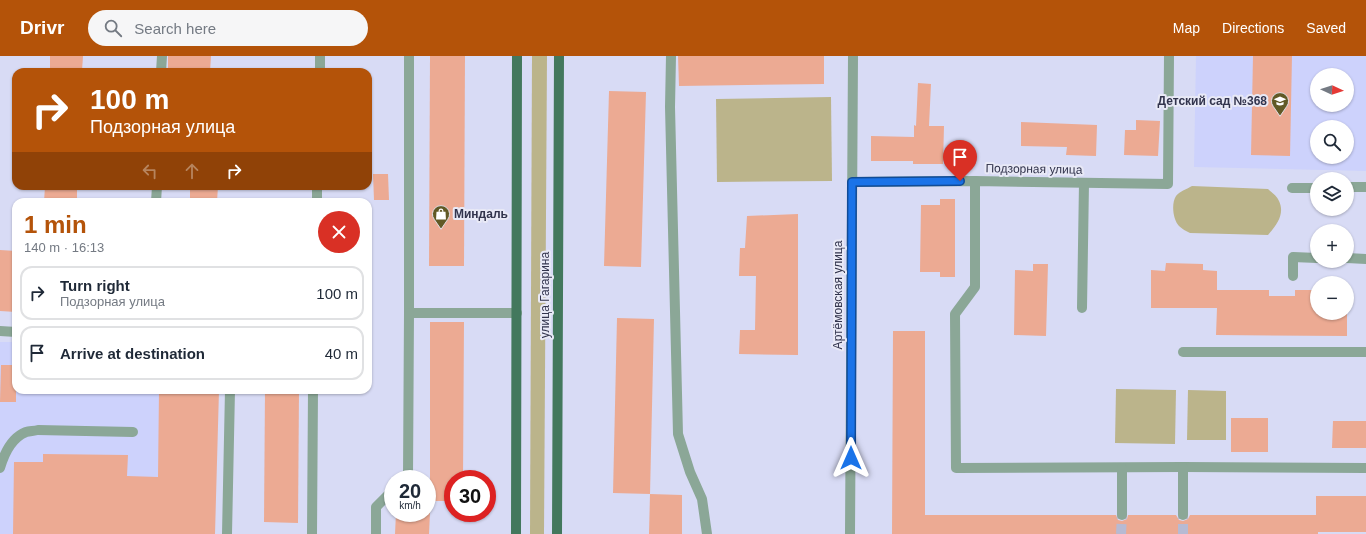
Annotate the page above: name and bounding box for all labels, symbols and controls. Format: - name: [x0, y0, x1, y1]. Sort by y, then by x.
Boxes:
- search box: [88, 10, 368, 46]
- text: Drivr: [20, 17, 64, 38]
- icon: search: [102, 17, 124, 39]
- text: Search here: [134, 20, 216, 37]
- text: Map: [1173, 20, 1200, 36]
- text: Directions: [1222, 20, 1284, 36]
- text: Saved: [1306, 20, 1346, 36]
- north arrow: [1310, 68, 1354, 112]
- map controls: [1310, 68, 1354, 320]
- icon: right: [24, 84, 76, 136]
- text: 100 m: [90, 84, 169, 115]
- school or university icon: Детский сад №368: [1270, 91, 1290, 116]
- place label: Детский сад №368: [1157, 94, 1267, 108]
- text: Подзорная улица: [90, 117, 235, 137]
- button: search: [1310, 120, 1354, 164]
- pin: [943, 140, 977, 181]
- icon: arrive: [949, 146, 971, 168]
- icon: left: [139, 160, 161, 182]
- icon: ahead: [181, 160, 203, 182]
- icon: right: [223, 160, 245, 182]
- street label: Подзорная улица: [985, 161, 1083, 177]
- button: layers: [1310, 172, 1354, 216]
- shop icon: Миндаль: [431, 204, 451, 229]
- place label: Миндаль: [454, 207, 508, 221]
- text: 1 min: [24, 211, 87, 238]
- button: close: [318, 211, 360, 253]
- button: +: [1310, 224, 1354, 268]
- text: 140 m · 16:13: [24, 240, 104, 255]
- street label: Артёмовская улица: [831, 240, 845, 349]
- street label: улица Гагарина: [538, 252, 552, 338]
- button: −: [1310, 276, 1354, 320]
- text: Turn right: [60, 277, 130, 294]
- icon: right: [26, 282, 48, 304]
- text: 100 m: [316, 285, 358, 302]
- text: Подзорная улица: [60, 294, 165, 309]
- icon: arrive: [26, 342, 48, 364]
- text: Arrive at destination: [60, 345, 205, 362]
- text: 40 m: [325, 345, 358, 362]
- position arrow: [830, 437, 872, 479]
- speed limit sign: 30: [444, 470, 496, 522]
- text: 20: [399, 480, 421, 502]
- text: km/h: [399, 500, 421, 511]

